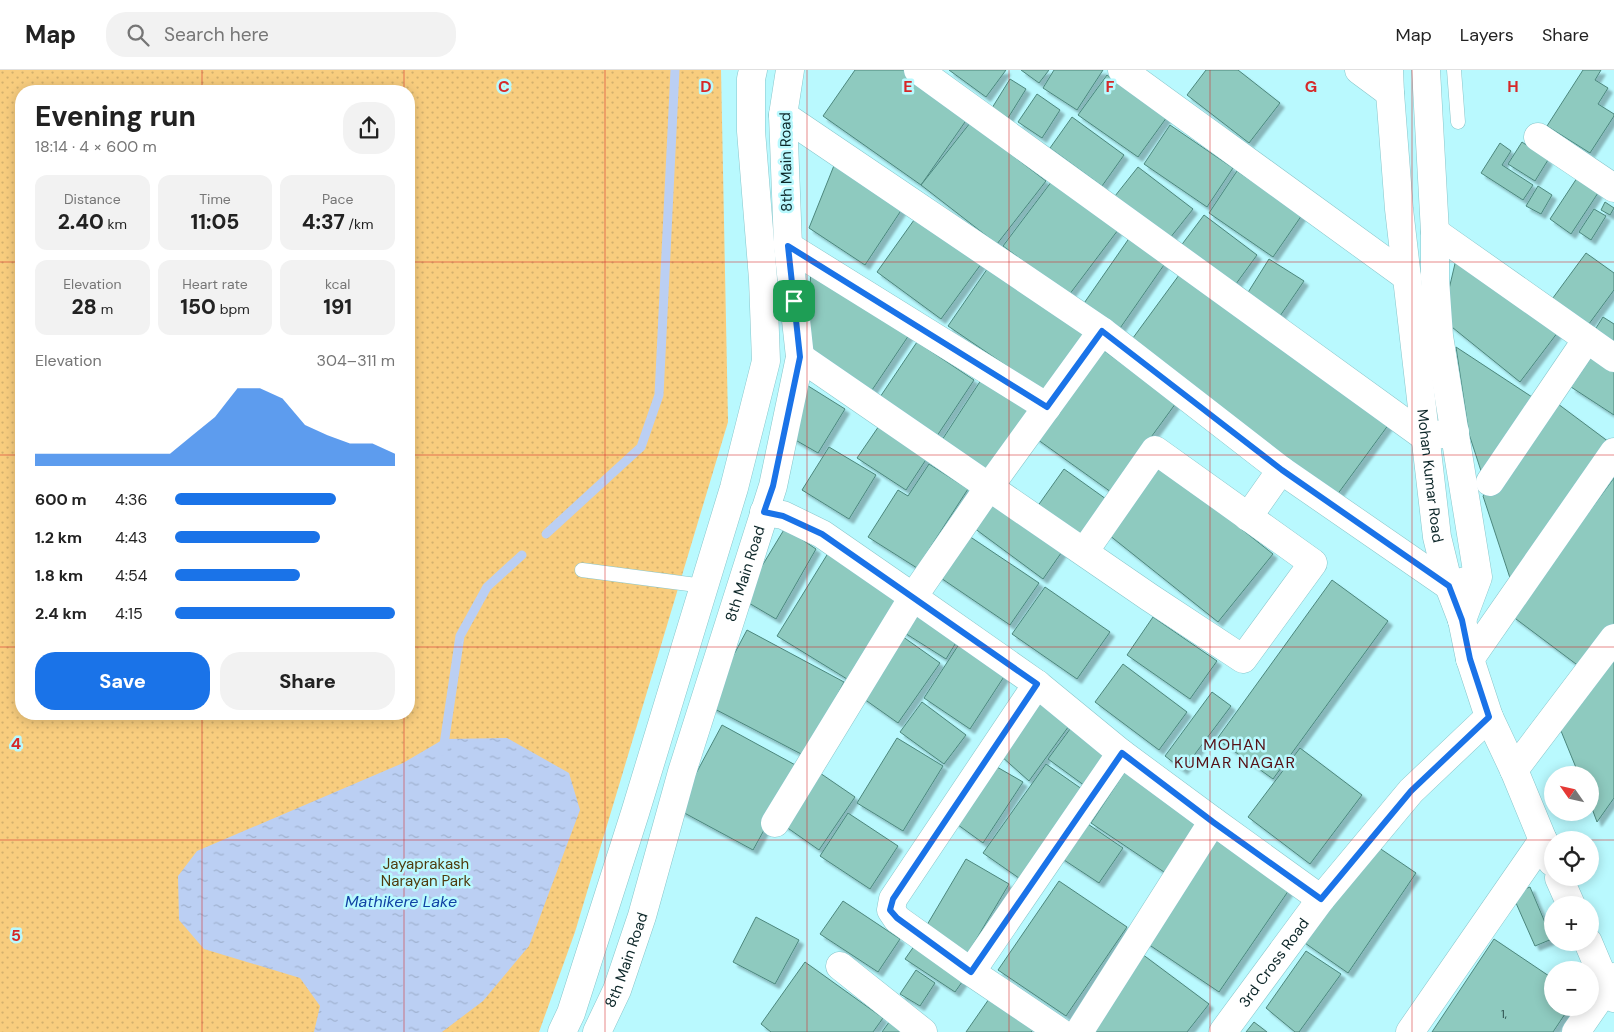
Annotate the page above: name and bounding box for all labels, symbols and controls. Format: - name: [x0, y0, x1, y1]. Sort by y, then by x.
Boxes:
- search box: [106, 12, 456, 57]
- text: Map: [25, 19, 76, 50]
- icon: search: [124, 21, 152, 49]
- text: Search here: [164, 22, 269, 47]
- text: Map: [1396, 23, 1432, 47]
- text: Layers: [1460, 23, 1514, 47]
- text: Share: [1542, 23, 1589, 47]
- text: C: [498, 76, 510, 97]
- text: D: [700, 76, 712, 97]
- text: E: [903, 76, 913, 97]
- text: F: [1106, 76, 1115, 97]
- text: G: [1305, 76, 1317, 97]
- text: H: [1507, 76, 1519, 97]
- text: Evening run: [35, 98, 196, 135]
- button: share: [343, 102, 395, 154]
- street label: 8th Main Road: [775, 112, 797, 212]
- text: 18:14 · 4 × 600 m: [35, 136, 157, 157]
- text: Distance: [64, 190, 121, 208]
- text: Time: [199, 190, 231, 208]
- text: Pace: [322, 190, 353, 208]
- text: 2.40: [58, 208, 104, 236]
- text: 11:05: [191, 208, 239, 236]
- text: 4:37: [302, 208, 345, 236]
- text: km: [104, 215, 127, 233]
- text: /km: [345, 215, 374, 233]
- text: Elevation: [63, 275, 122, 293]
- text: Heart rate: [182, 275, 248, 293]
- text: kcal: [325, 275, 350, 293]
- pin: [773, 280, 815, 322]
- icon: arrive: [780, 287, 808, 315]
- text: 28: [72, 293, 97, 321]
- text: 150: [180, 293, 216, 321]
- text: 191: [323, 293, 352, 321]
- text: m: [97, 300, 113, 318]
- text: bpm: [216, 300, 250, 318]
- text: Elevation: [35, 350, 102, 371]
- text: 304–311 m: [317, 350, 395, 371]
- street label: Mohan Kumar Road: [1412, 408, 1448, 545]
- text: 600 m: [35, 489, 87, 510]
- text: 4:36: [115, 489, 147, 510]
- street label: 8th Main Road: [720, 523, 770, 624]
- text: 1.2 km: [35, 527, 82, 548]
- text: 4:43: [115, 527, 147, 548]
- text: 1.8 km: [35, 565, 83, 586]
- text: 4:54: [115, 565, 147, 586]
- text: 2.4 km: [35, 603, 87, 624]
- text: 4:15: [115, 603, 143, 624]
- button: Save: [35, 652, 210, 710]
- button: Share: [220, 652, 395, 710]
- text: 4: [11, 733, 21, 754]
- district label: MOHAN KUMAR NAGAR: [1174, 734, 1296, 773]
- north arrow: [1544, 766, 1599, 821]
- map controls: [1544, 766, 1599, 1016]
- button: locate: [1544, 831, 1599, 886]
- park label: Jayaprakash Narayan Park: [381, 854, 472, 891]
- water label: Mathikere Lake: [345, 891, 457, 912]
- button: +: [1544, 896, 1599, 951]
- street label: 8th Main Road: [600, 910, 652, 1011]
- street label: 3rd Cross Road: [1234, 914, 1314, 1012]
- text: 5: [11, 925, 21, 946]
- button: −: [1544, 961, 1599, 1016]
- house number: 1,: [1501, 1006, 1507, 1022]

